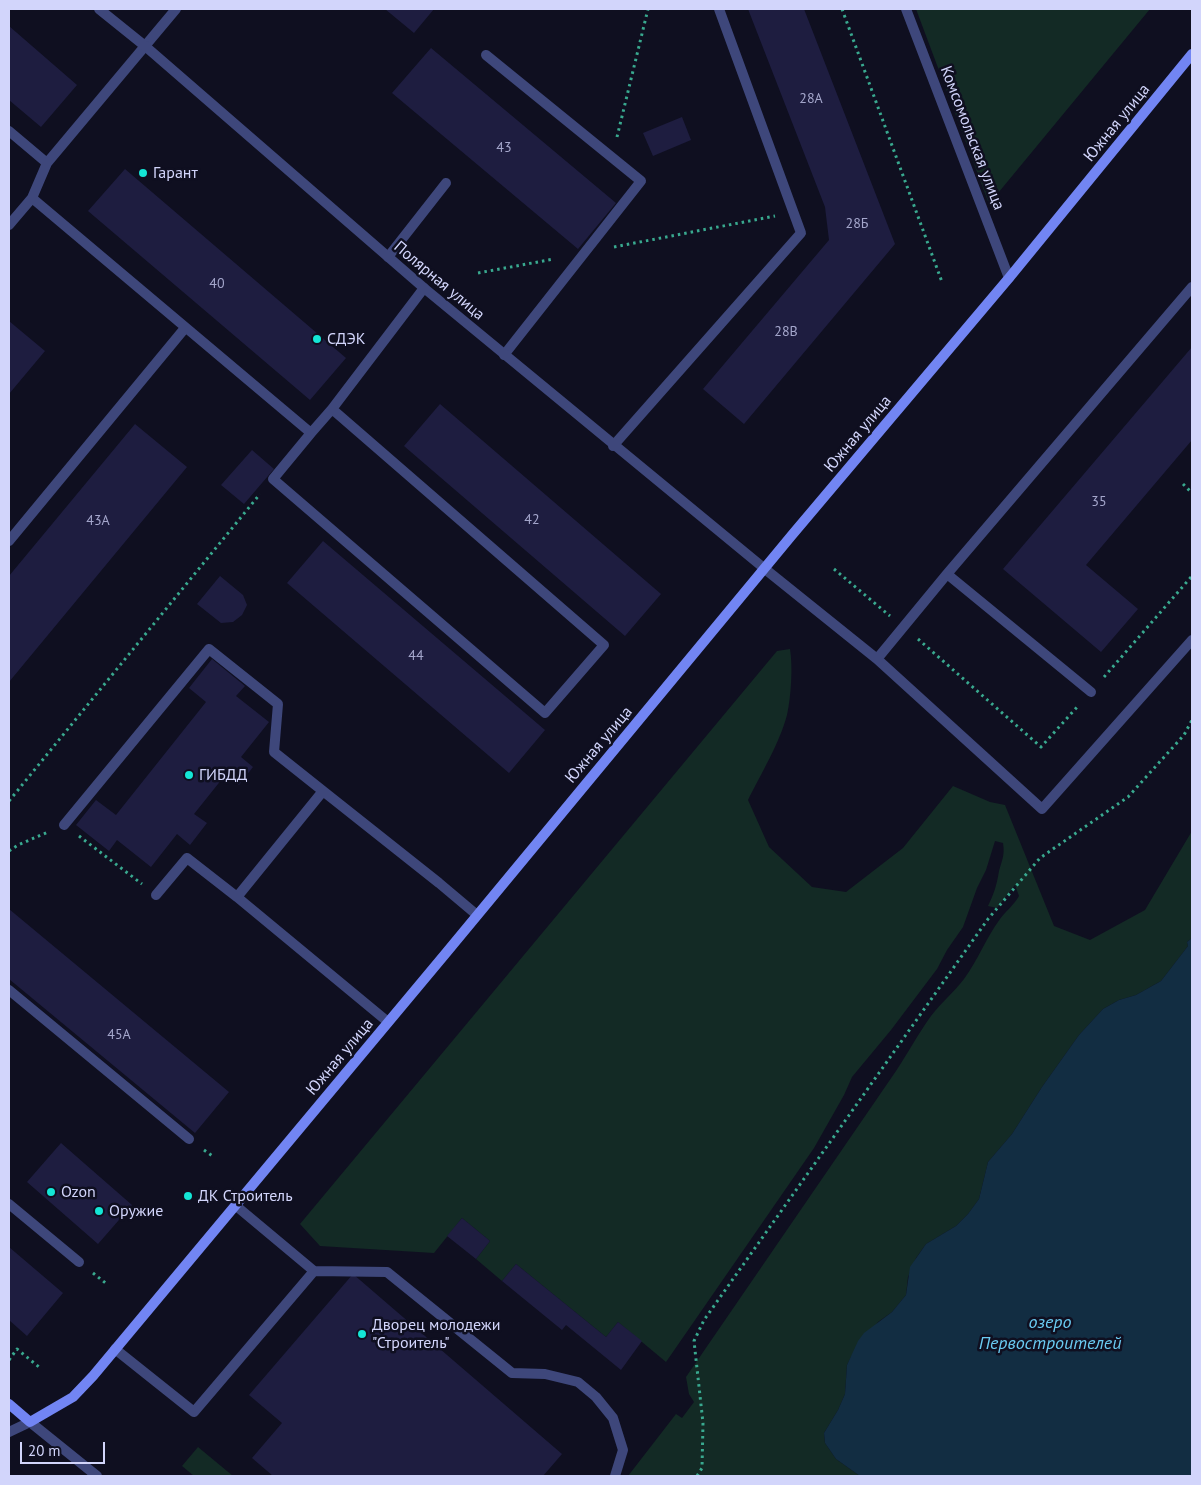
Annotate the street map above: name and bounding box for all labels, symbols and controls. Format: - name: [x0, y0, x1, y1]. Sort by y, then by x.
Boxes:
- street label: Комсомольская улица: [936, 63, 1008, 213]
- street label: Южная улица: [1080, 80, 1154, 166]
- house number: 28А: [799, 91, 823, 107]
- house number: 43: [496, 140, 512, 156]
- place label: Гарант: [153, 163, 198, 183]
- marker: Гарант: [137, 167, 149, 179]
- house number: 28Б: [846, 216, 868, 232]
- street label: Полярная улица: [390, 237, 488, 325]
- house number: 40: [209, 276, 225, 292]
- house number: 28В: [774, 324, 798, 340]
- place label: СДЭК: [327, 329, 365, 349]
- marker: СДЭК: [311, 333, 323, 345]
- street label: Южная улица: [820, 392, 896, 476]
- house number: 35: [1091, 494, 1107, 510]
- house number: 42: [524, 512, 540, 528]
- house number: 43А: [86, 513, 110, 529]
- house number: 44: [408, 648, 424, 664]
- street label: Южная улица: [561, 703, 637, 787]
- place label: ГИБДД: [199, 765, 248, 785]
- marker: ГИБДД: [183, 769, 195, 781]
- street label: Южная улица: [302, 1015, 378, 1099]
- house number: 45А: [107, 1027, 131, 1043]
- place label: Ozon: [61, 1182, 96, 1202]
- marker: Ozon: [45, 1186, 57, 1198]
- place label: ДК Строитель: [198, 1186, 293, 1206]
- marker: ДК Строитель: [182, 1190, 194, 1202]
- place label: Оружие: [109, 1201, 163, 1221]
- marker: Оружие: [93, 1205, 105, 1217]
- water label: озеро Первостроителей: [979, 1312, 1121, 1355]
- place label: Дворец молодежи "Строитель": [372, 1315, 500, 1353]
- marker: Дворец молодежи "Строитель": [356, 1328, 368, 1340]
- scale bar: [22, 1432, 108, 1464]
- text: 20 m: [28, 1441, 61, 1460]

